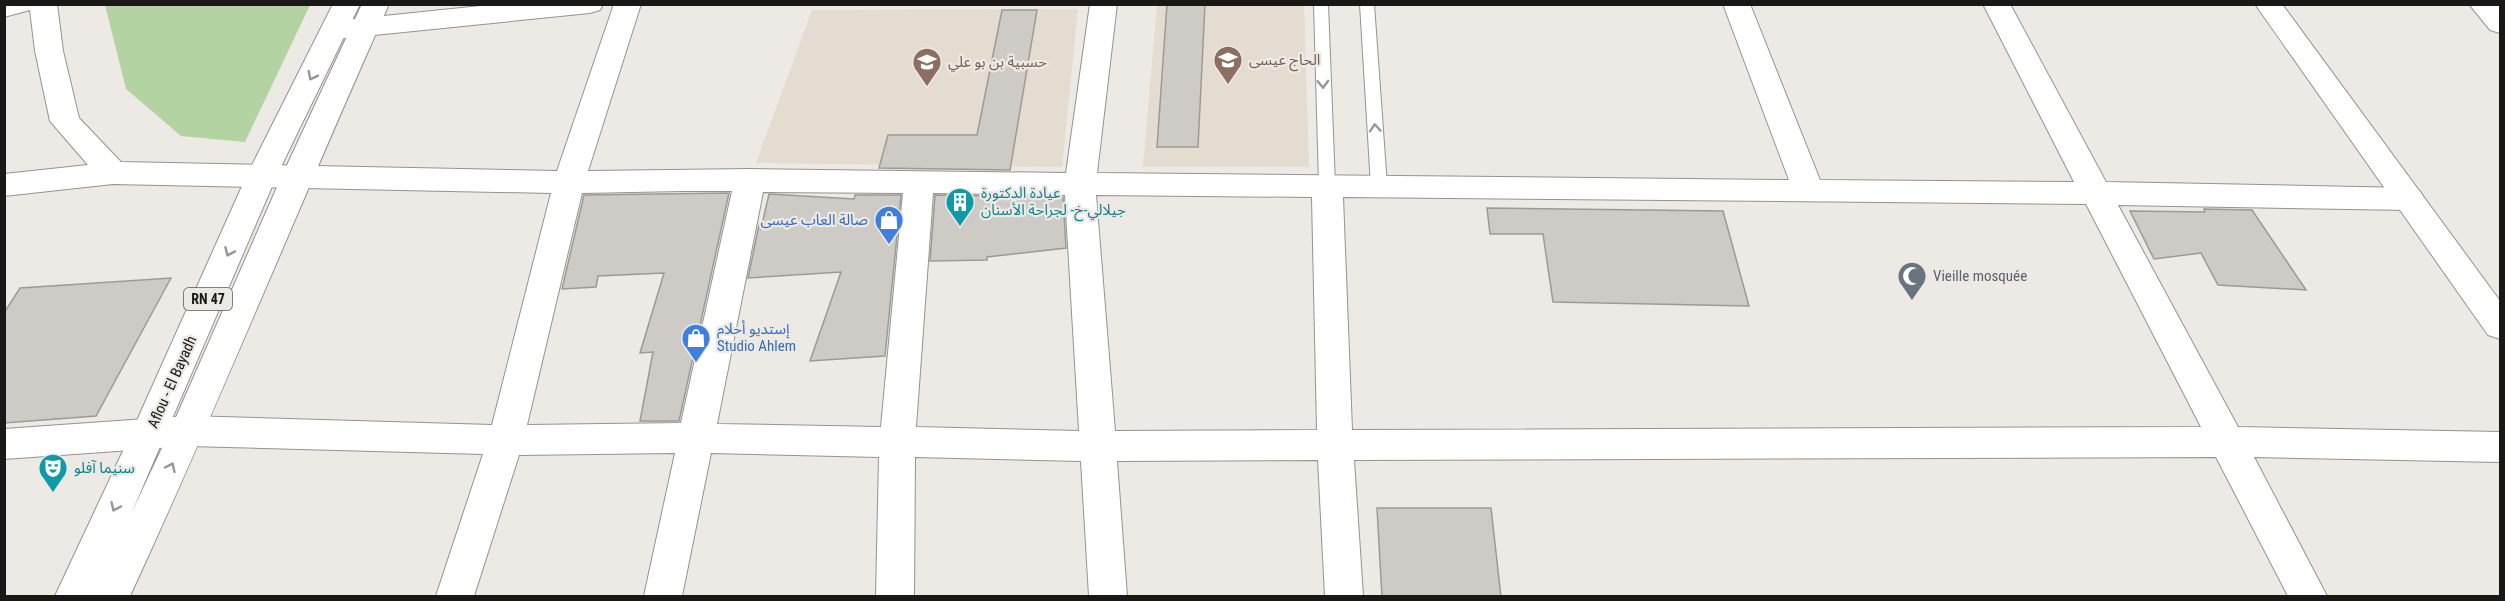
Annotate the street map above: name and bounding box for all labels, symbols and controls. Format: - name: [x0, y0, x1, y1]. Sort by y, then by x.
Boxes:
- school or university icon: الحاج عيسى: [1212, 44, 1244, 86]
- school or university icon: حسبية بن بو علي: [911, 46, 943, 88]
- place label: الحاج عيسى: [1249, 51, 1320, 72]
- place label: حسبية بن بو علي: [948, 53, 1047, 73]
- one-way arrow: [308, 70, 320, 81]
- one-way arrow: [1317, 79, 1330, 88]
- one-way arrow: [1369, 123, 1382, 132]
- place label: عيادة الدكتورة جيلالي-خ- لجراحة الأسنان: [981, 184, 1126, 222]
- building icon: عيادة الدكتورة جيلالي-خ- لجراحة الأسنان: [944, 186, 976, 228]
- shop icon: صالة العاب عيسى: [873, 204, 905, 246]
- place label: صالة العاب عيسى: [761, 211, 868, 229]
- one-way arrow: [224, 246, 236, 257]
- mosque icon: Vieille mosquée: [1896, 260, 1928, 302]
- place label: Vieille mosquée: [1933, 267, 2027, 285]
- road number: RN 47: [184, 288, 232, 310]
- place label: إستديو أحلام Studio Ahlem: [717, 320, 796, 355]
- shop icon: إستديو أحلام Studio Ahlem: [680, 322, 712, 364]
- street label: Aflou - El Bayadh: [144, 333, 200, 431]
- theatre icon: سنيما آفلو: [37, 452, 69, 494]
- place label: سنيما آفلو: [74, 459, 135, 477]
- one-way arrow: [164, 463, 176, 474]
- one-way arrow: [111, 500, 123, 511]

